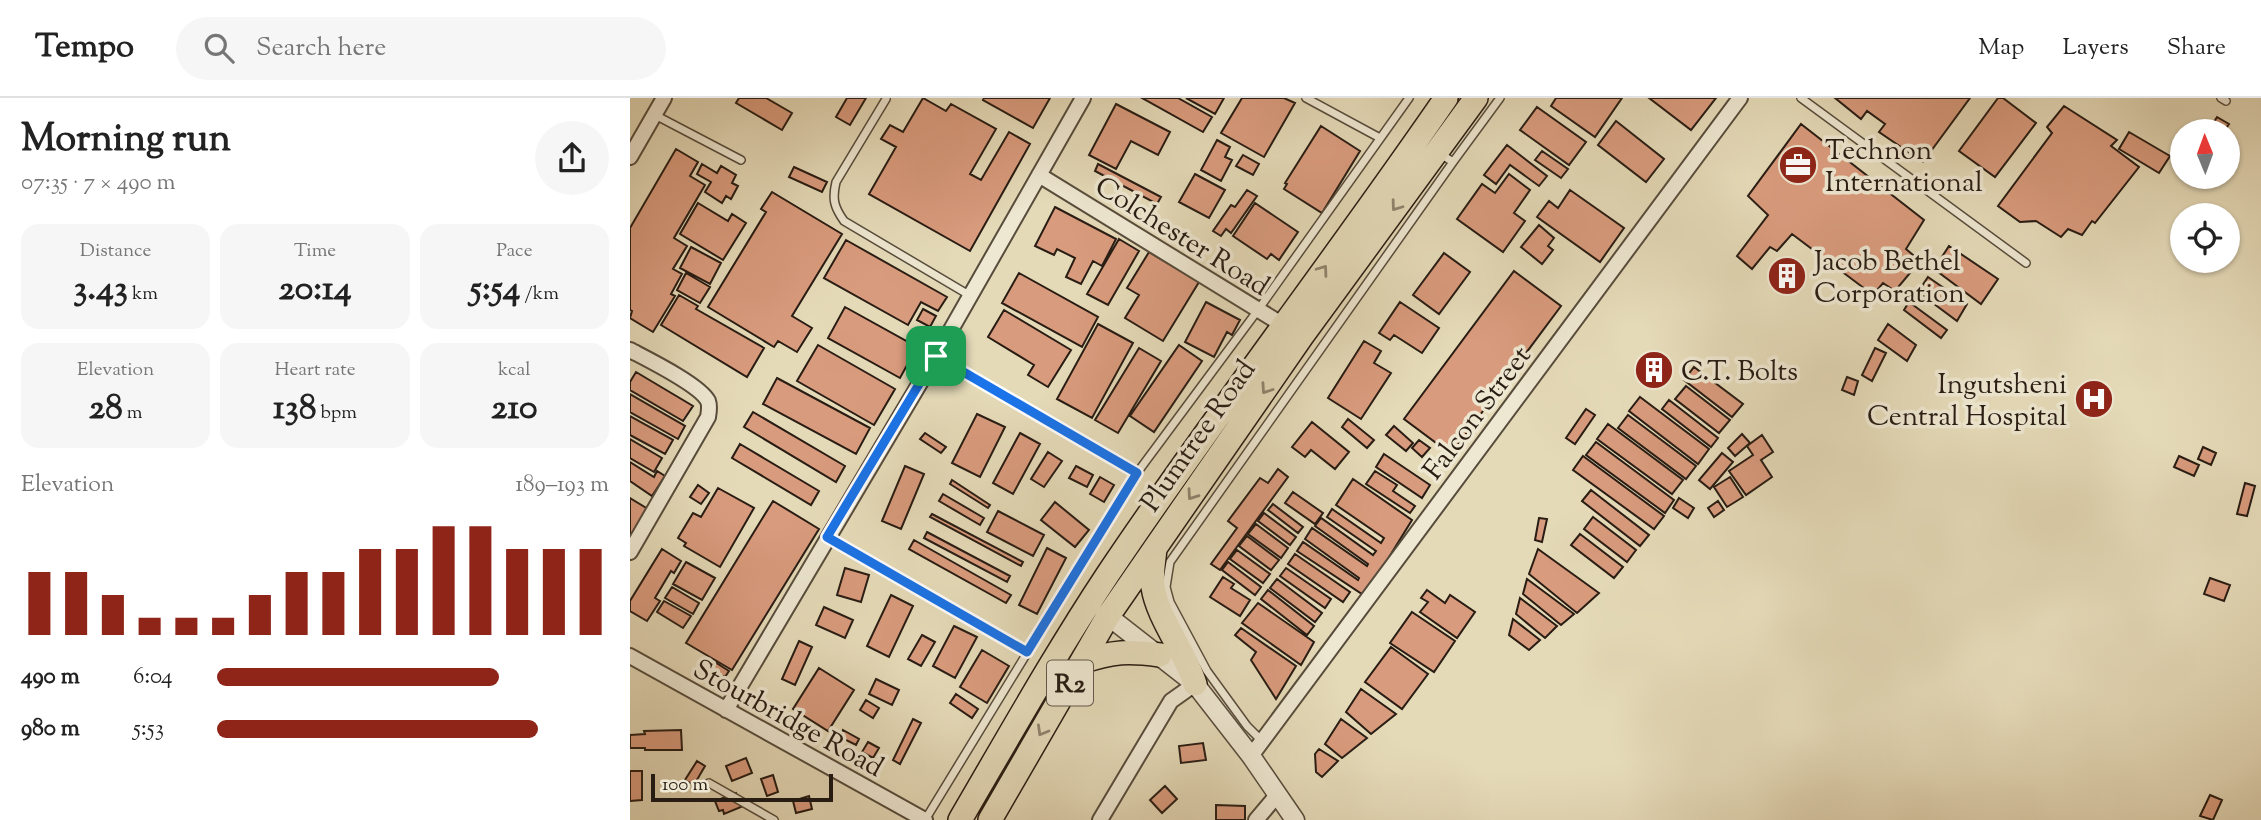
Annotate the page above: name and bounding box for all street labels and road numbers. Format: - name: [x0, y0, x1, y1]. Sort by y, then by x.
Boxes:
- street label: Colchester Road: [1086, 168, 1277, 307]
- street label: Falcon Street: [1415, 338, 1542, 489]
- street label: Plumtree Road: [1132, 352, 1267, 521]
- street label: Stourbridge Road: [685, 651, 890, 789]
- road number: R2: [1047, 660, 1093, 706]

